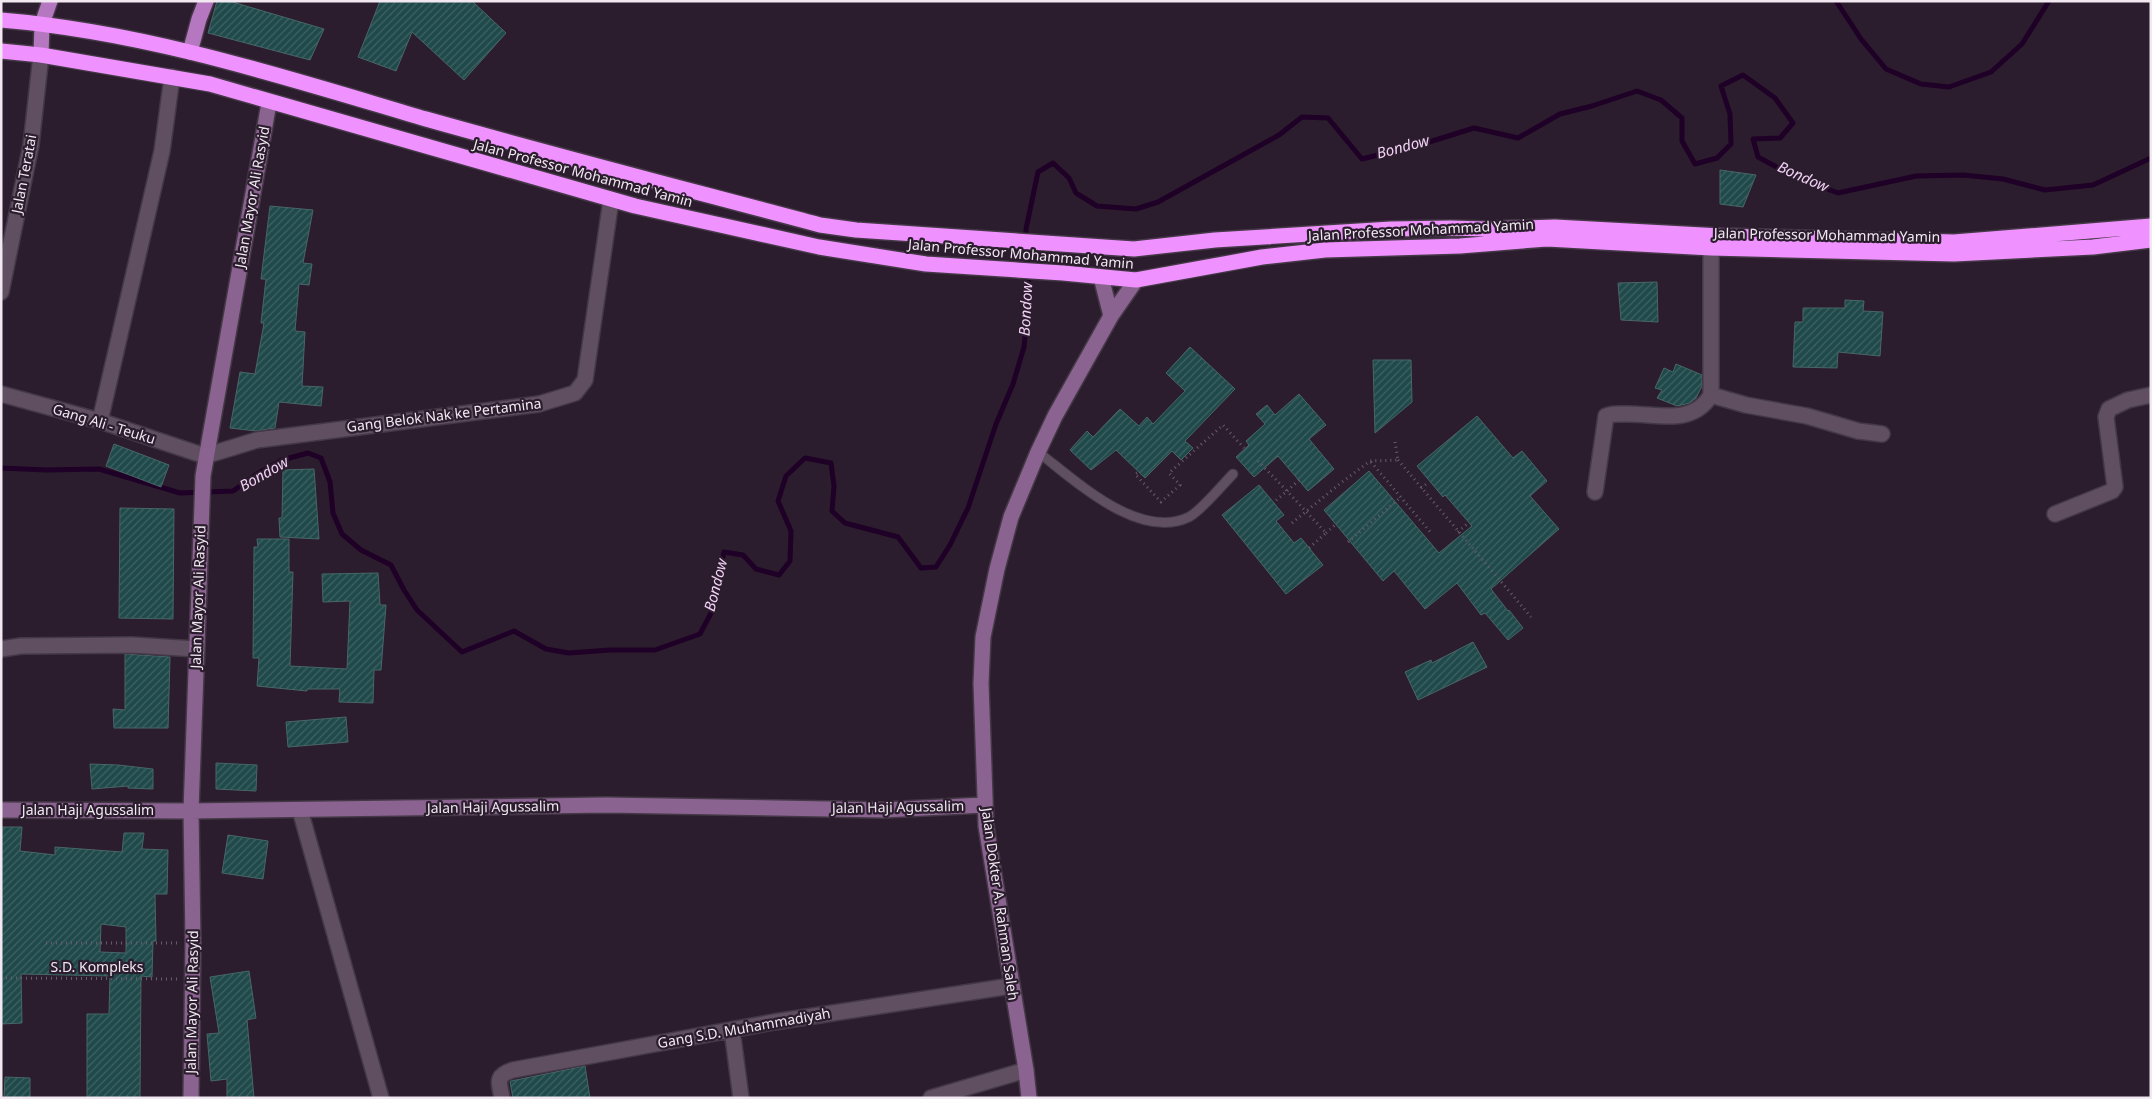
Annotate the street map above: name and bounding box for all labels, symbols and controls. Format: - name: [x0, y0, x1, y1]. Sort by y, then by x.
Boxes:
- street label: Jalan Mayor Ali Rasyid: [229, 125, 273, 271]
- water label: Bondow: [1374, 129, 1432, 163]
- street label: Jalan Teratai: [6, 133, 40, 217]
- street label: Jalan Professor Mohammad Yamin: [469, 134, 695, 211]
- water label: Bondow: [1775, 156, 1833, 197]
- street label: Jalan Professor Mohammad Yamin: [1305, 214, 1534, 245]
- street label: Jalan Professor Mohammad Yamin: [1712, 223, 1940, 246]
- street label: Jalan Professor Mohammad Yamin: [906, 234, 1135, 273]
- water label: Bondow: [1014, 280, 1036, 336]
- street label: Gang Belok Nak ke Pertamina: [345, 393, 542, 436]
- street label: Gang Ali - Teuku: [50, 399, 158, 448]
- water label: Bondow: [235, 450, 293, 495]
- street label: Jalan Mayor Ali Rasyid: [185, 525, 209, 671]
- water label: Bondow: [699, 555, 732, 613]
- street label: Jalan Haji Agussalim: [425, 796, 559, 817]
- street label: Jalan Haji Agussalim: [830, 796, 964, 817]
- street label: Jalan Haji Agussalim: [20, 800, 154, 819]
- street label: Jalan Dokter A. Rahman Saleh: [977, 804, 1023, 1002]
- street label: Jalan Mayor Ali Rasyid: [181, 930, 202, 1076]
- street label: S.D. Kompleks: [50, 957, 144, 976]
- street label: Gang S.D. Muhammadiyah: [656, 1003, 832, 1052]

